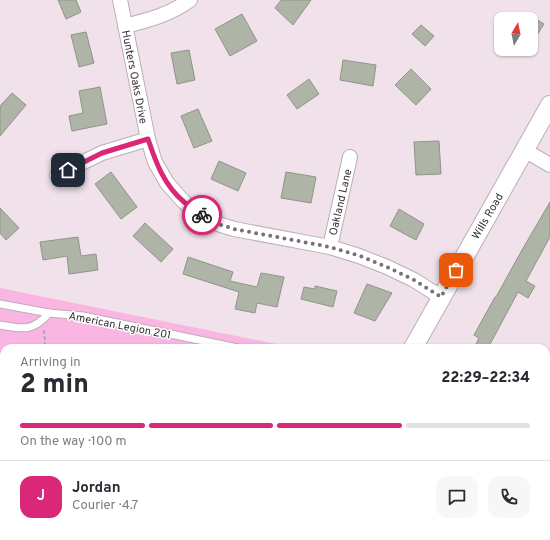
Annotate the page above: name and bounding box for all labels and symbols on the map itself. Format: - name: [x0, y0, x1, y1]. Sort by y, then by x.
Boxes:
- north arrow: [494, 12, 538, 56]
- street label: Hunters Oaks Drive: [118, 29, 150, 125]
- pin: [51, 153, 85, 187]
- street label: Oakland Lane: [327, 168, 355, 237]
- street label: Wills Road: [469, 191, 507, 242]
- courier: [182, 195, 222, 235]
- pin: [439, 253, 473, 287]
- street label: American Legion 201: [67, 309, 172, 343]

